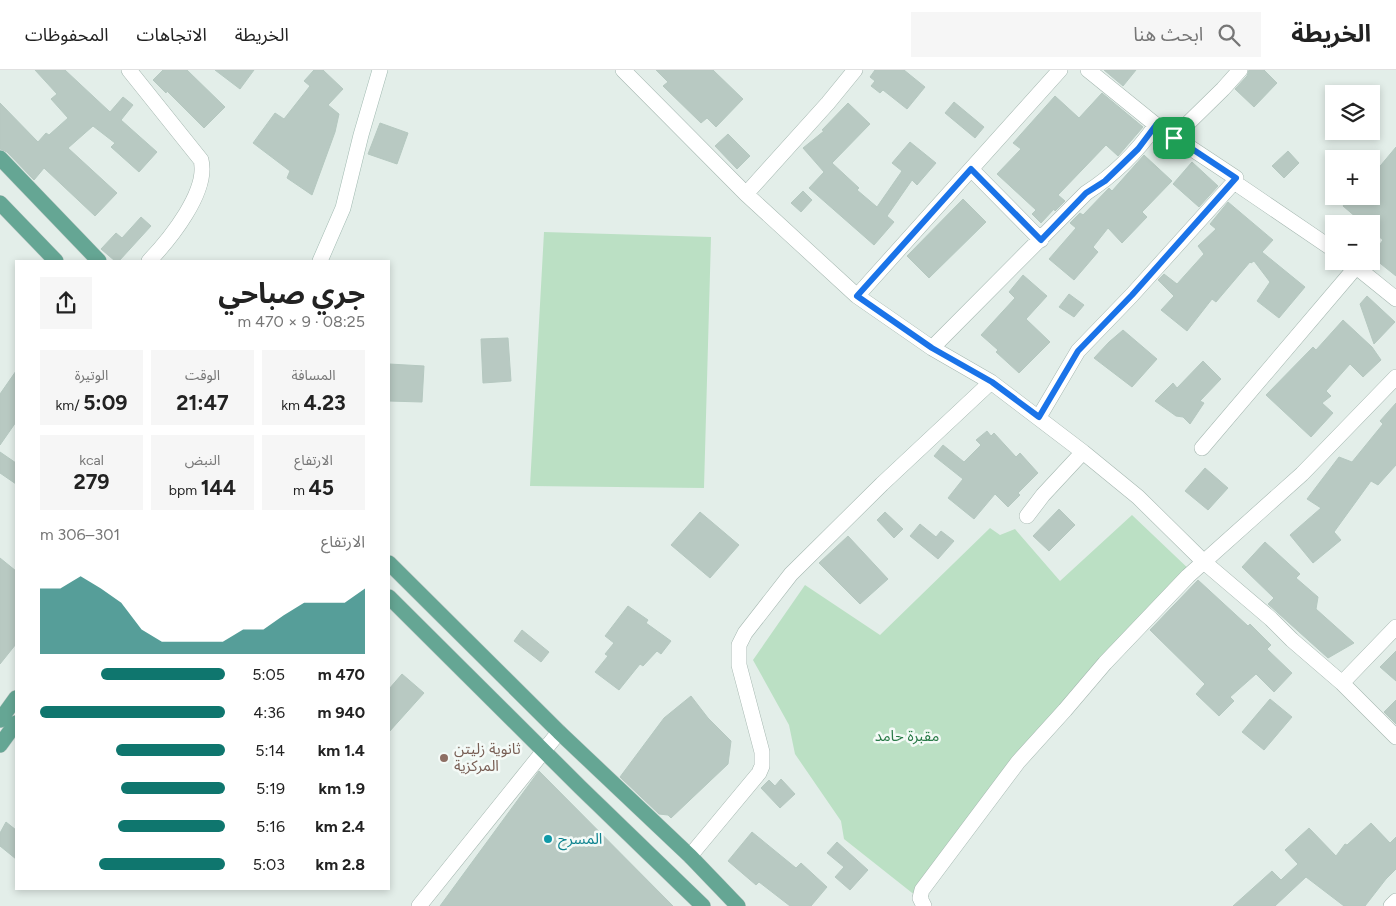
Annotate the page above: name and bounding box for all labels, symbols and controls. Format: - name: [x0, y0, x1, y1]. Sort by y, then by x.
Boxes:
- search box: [911, 12, 1261, 57]
- text: الخريطة: [1291, 19, 1371, 48]
- icon: search: [1215, 21, 1243, 49]
- text: ابحث هنا: [1133, 23, 1203, 46]
- text: المحفوظات: [25, 24, 109, 46]
- text: الاتجاهات: [137, 24, 207, 46]
- text: الخريطة: [235, 24, 289, 46]
- map controls: [1325, 85, 1380, 270]
- button: layers: [1325, 85, 1380, 140]
- pin: [1153, 117, 1195, 159]
- icon: arrive: [1160, 124, 1188, 152]
- button: +: [1325, 150, 1380, 205]
- button: −: [1325, 215, 1380, 270]
- text: جري صباحي: [218, 276, 365, 310]
- button: share: [40, 277, 92, 329]
- text: 08:25 · 9 × 470 m: [237, 312, 365, 331]
- text: الوتيرة: [75, 367, 108, 384]
- text: الوقت: [185, 367, 220, 384]
- text: المسافة: [291, 367, 336, 384]
- text: 5:09: [83, 390, 127, 415]
- text: 21:47: [176, 390, 229, 415]
- text: 4.23: [303, 390, 346, 415]
- text: /km: [56, 397, 83, 414]
- text: km: [281, 397, 303, 414]
- text: kcal: [79, 452, 104, 469]
- text: النبض: [185, 452, 220, 469]
- text: الارتفاع: [294, 452, 333, 469]
- text: 279: [73, 469, 110, 494]
- text: 144: [201, 475, 236, 500]
- text: 45: [308, 475, 334, 500]
- text: bpm: [169, 482, 201, 499]
- text: m: [293, 482, 308, 499]
- text: 301–306 m: [40, 525, 120, 544]
- text: الارتفاع: [321, 532, 365, 551]
- text: 5:05: [252, 665, 285, 684]
- text: 470 m: [318, 665, 365, 684]
- text: 4:36: [253, 703, 285, 722]
- text: 940 m: [317, 703, 365, 722]
- park label: مقبرة حامد: [875, 727, 939, 745]
- place label: ثانوية زليتن المركزية: [454, 740, 521, 775]
- text: 5:14: [255, 741, 285, 760]
- text: 1.4 km: [318, 741, 365, 760]
- marker: ثانوية زليتن المركزية: [438, 752, 450, 764]
- text: 5:19: [256, 779, 285, 798]
- text: 1.9 km: [319, 779, 365, 798]
- text: 5:16: [256, 817, 285, 836]
- text: 2.4 km: [315, 817, 365, 836]
- place label: المسرح: [558, 830, 602, 851]
- marker: المسرح: [542, 833, 554, 845]
- text: 5:03: [253, 855, 285, 874]
- text: 2.8 km: [316, 855, 365, 874]

